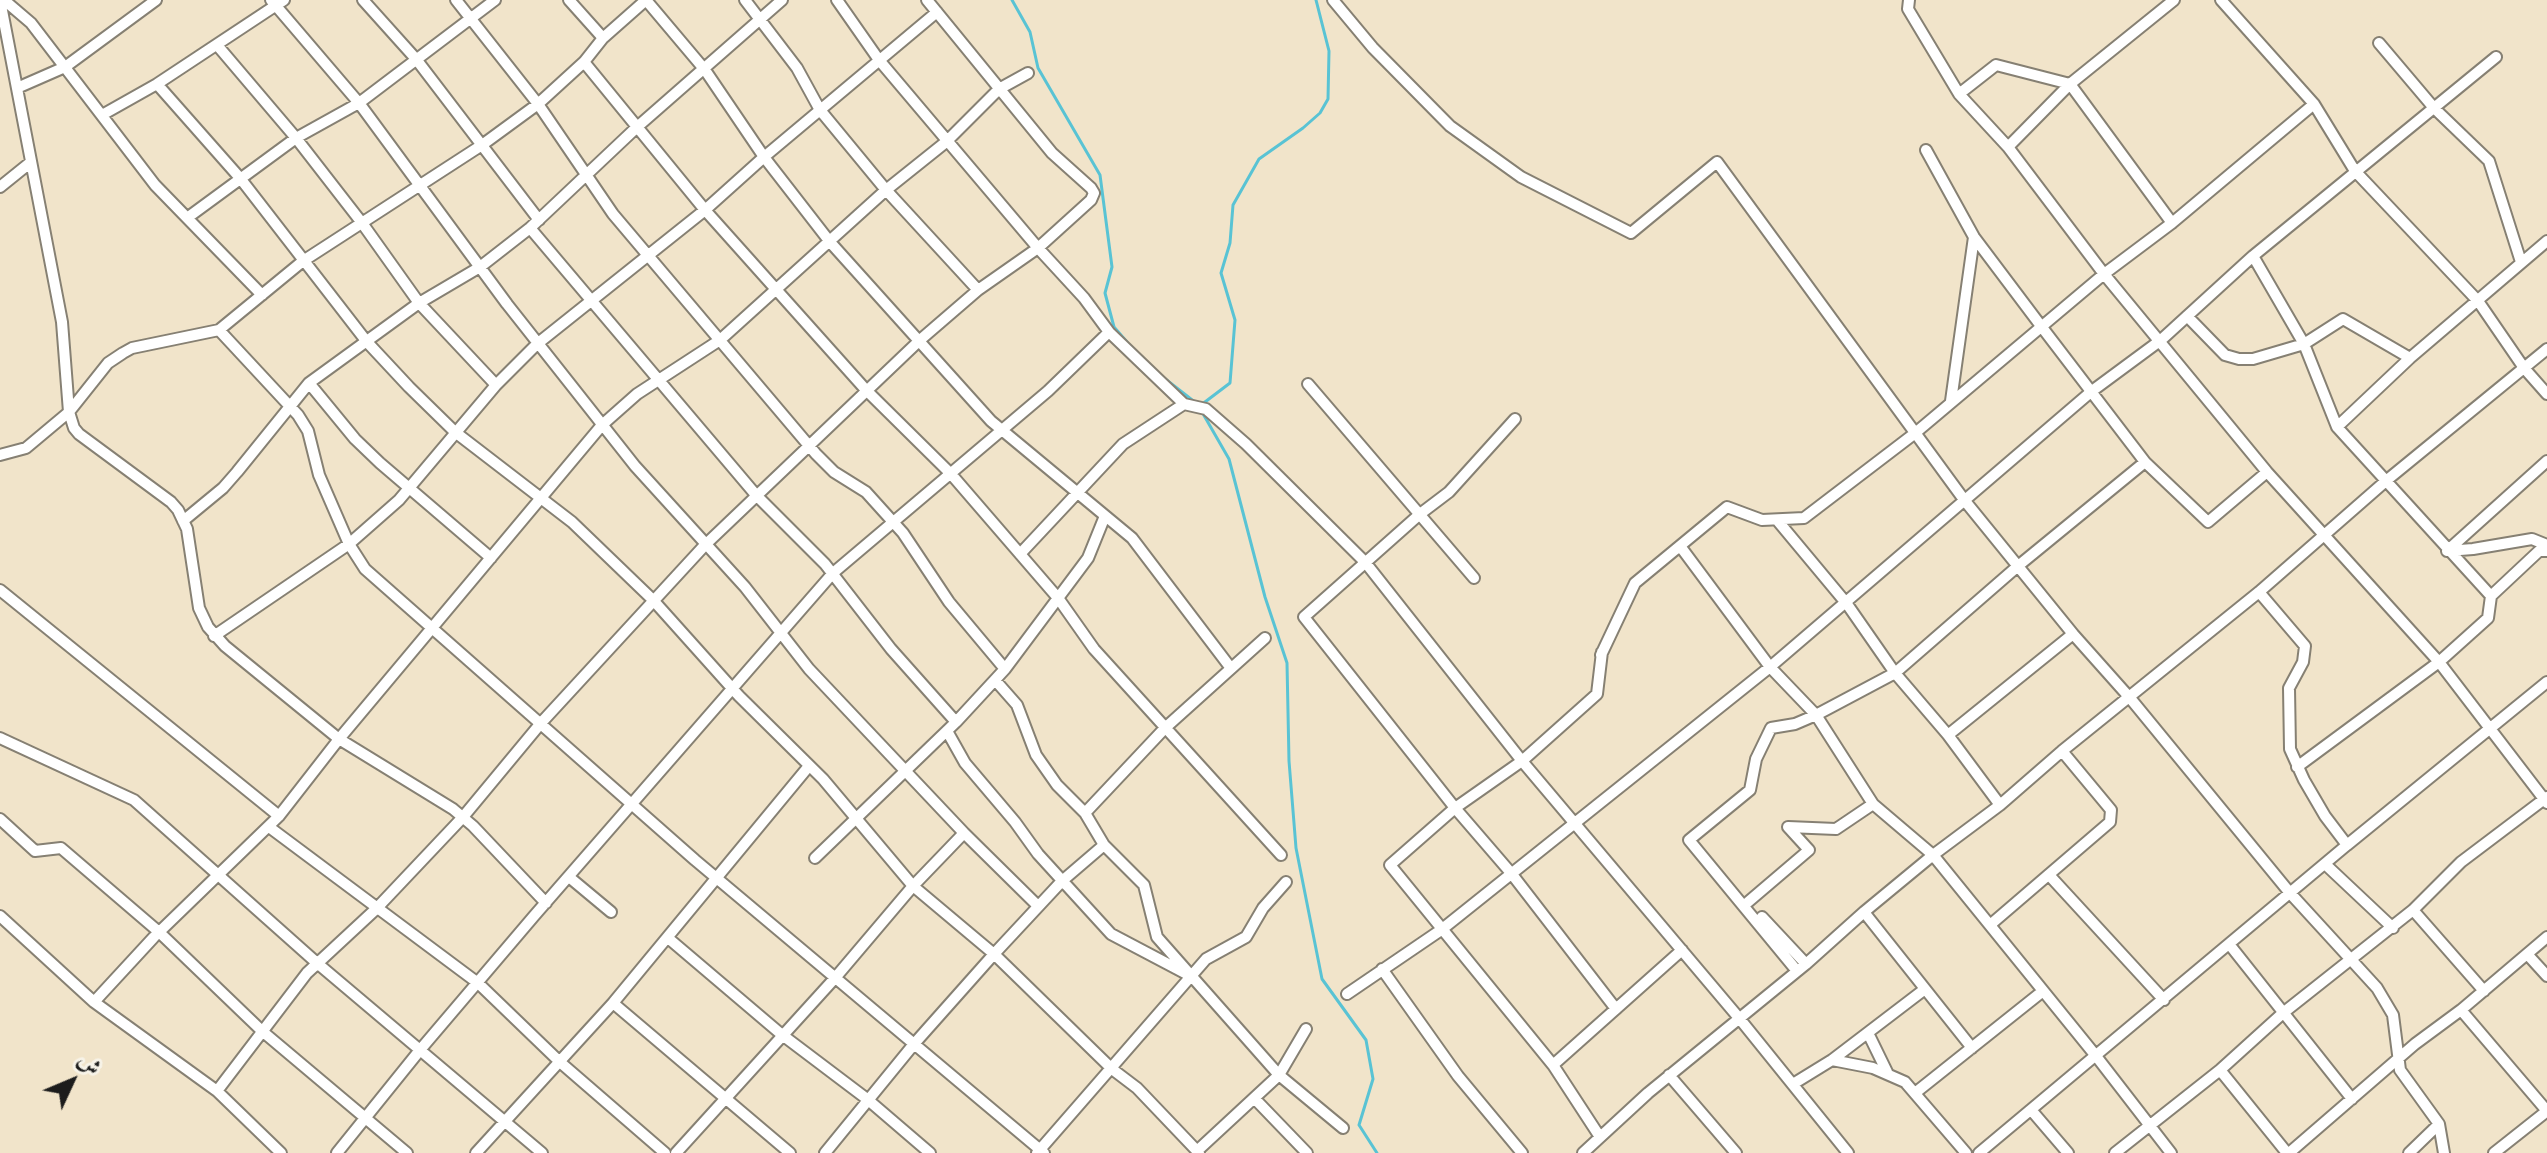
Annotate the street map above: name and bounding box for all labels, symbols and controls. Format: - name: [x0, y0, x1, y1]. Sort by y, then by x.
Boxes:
- north arrow: [32, 1041, 112, 1121]
- text: ش: [72, 1047, 107, 1081]

